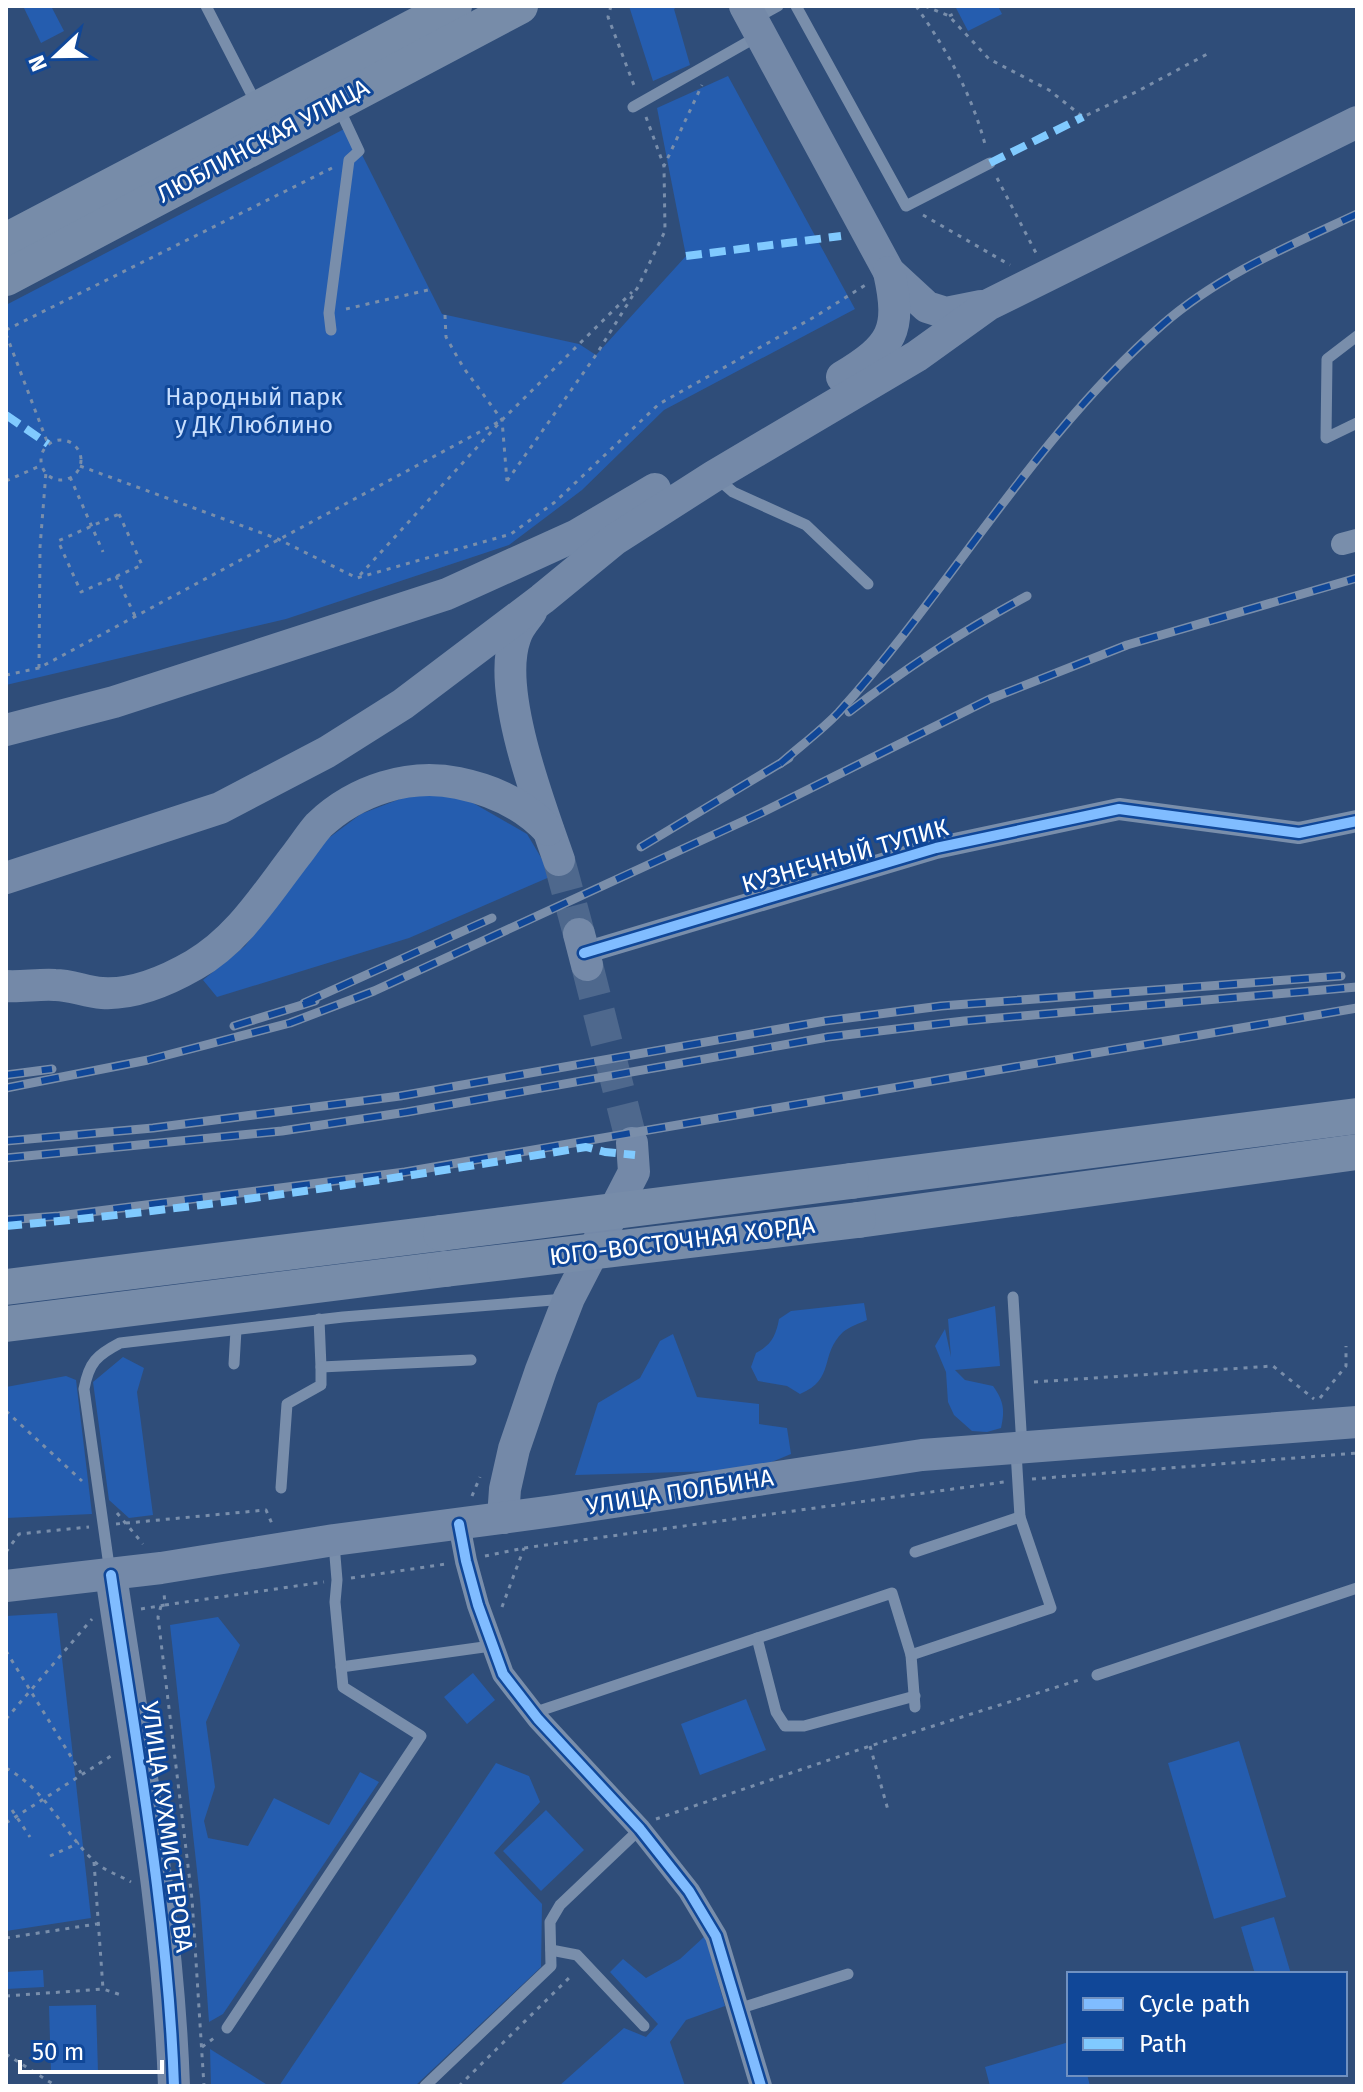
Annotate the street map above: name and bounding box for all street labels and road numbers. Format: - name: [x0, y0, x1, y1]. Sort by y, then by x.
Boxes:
- street label: ЛЮБЛИНСКАЯ УЛИЦА: [152, 73, 374, 209]
- street label: КУЗНЕЧНЫЙ ТУПИК: [738, 813, 952, 899]
- street label: ЮГО-ВОСТОЧНАЯ ХОРДА: [548, 1211, 817, 1271]
- street label: УЛИЦА ПОЛБИНА: [584, 1463, 776, 1521]
- street label: УЛИЦА КУХМИСТЕРОВА: [136, 1700, 199, 1954]

